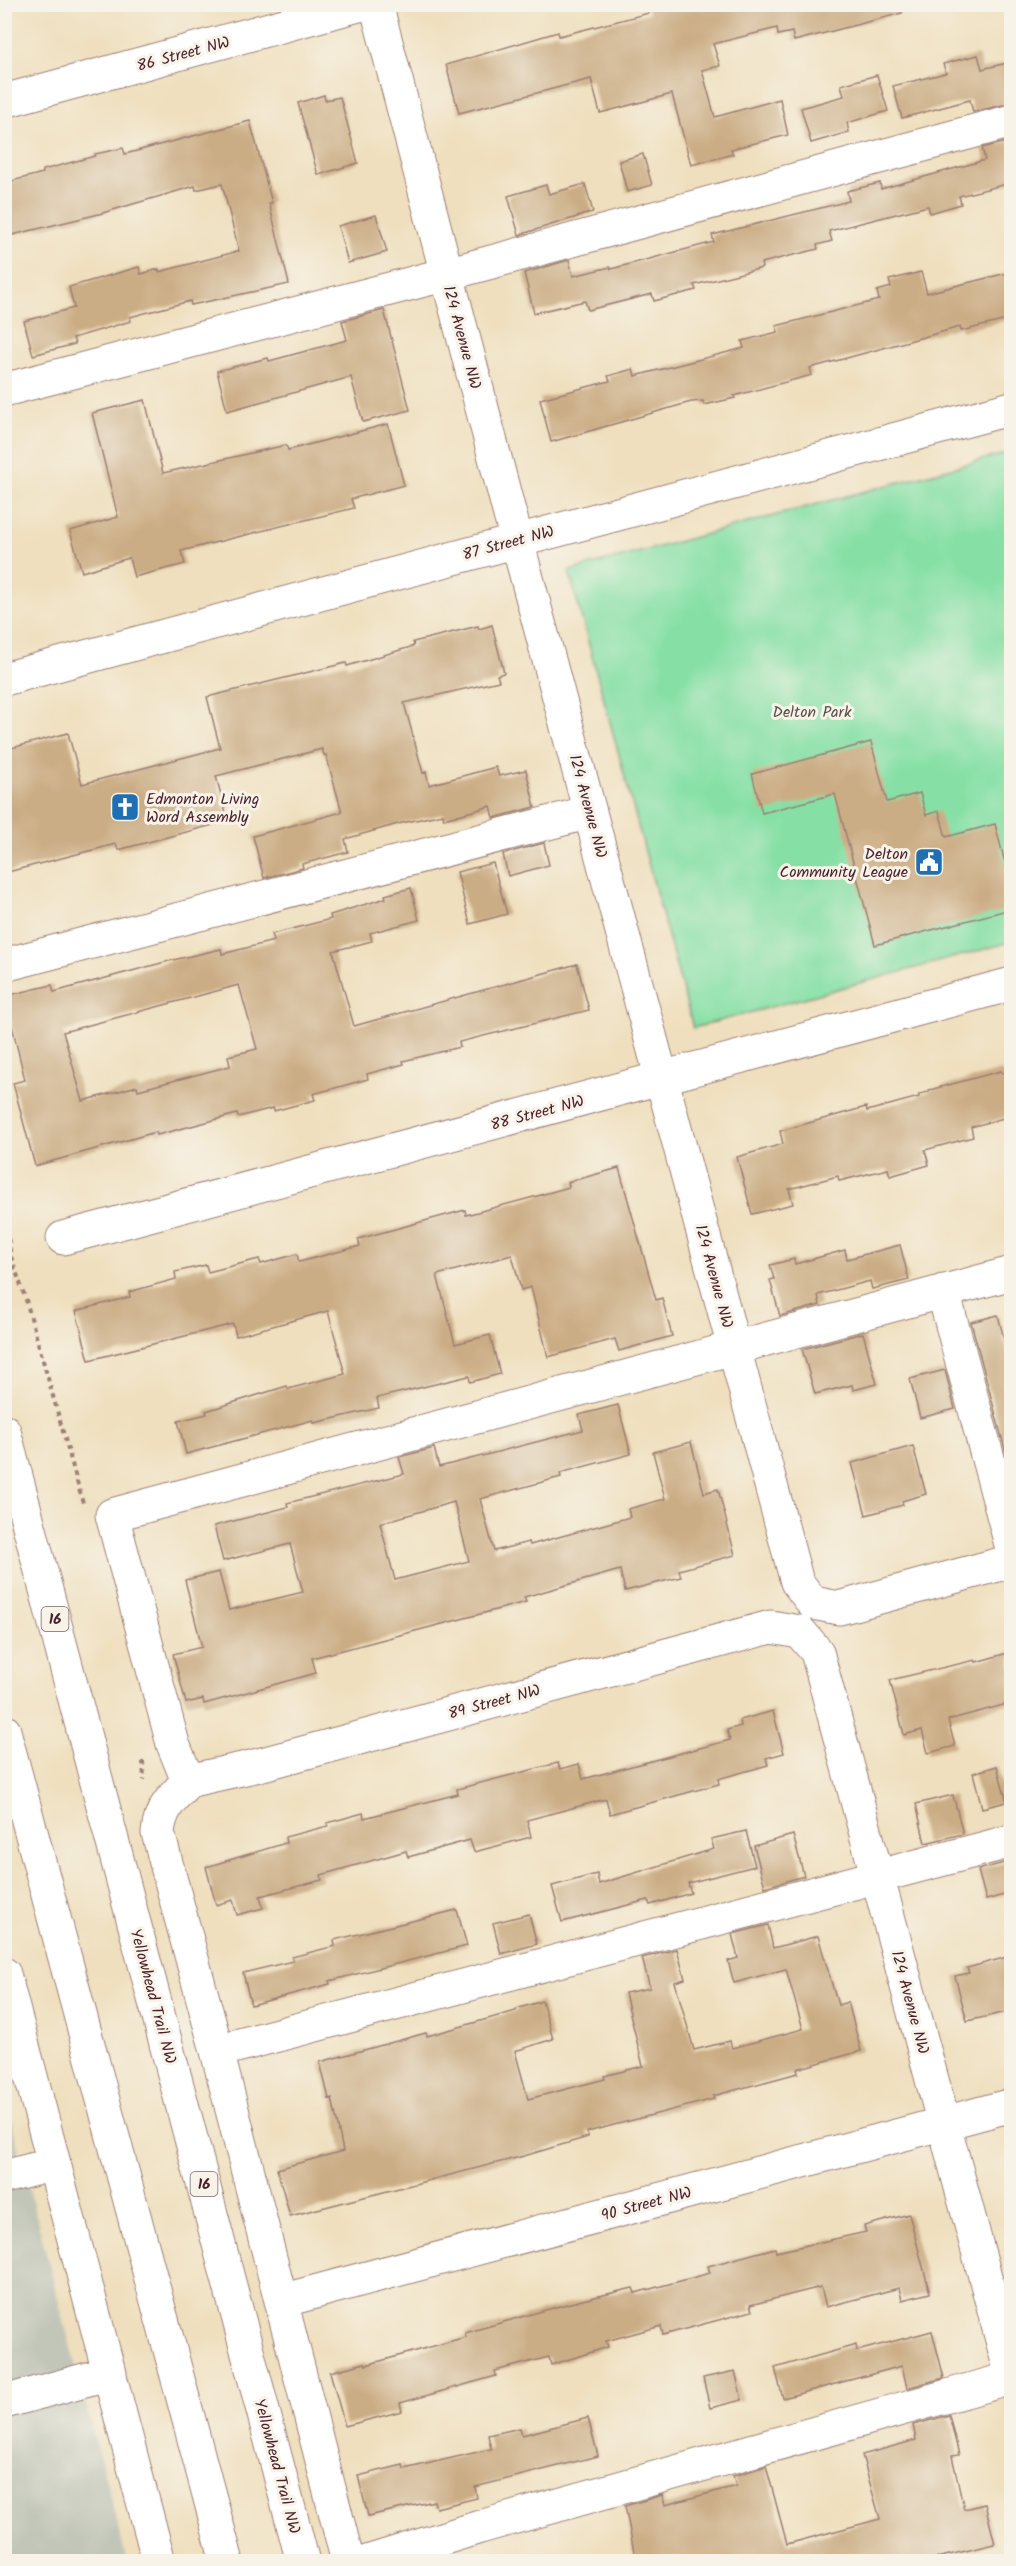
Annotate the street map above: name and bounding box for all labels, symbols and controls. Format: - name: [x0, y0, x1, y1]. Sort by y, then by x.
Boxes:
- street label: 86 Street NW: [134, 30, 233, 79]
- street label: 124 Avenue NW: [436, 283, 487, 392]
- street label: 87 Street NW: [460, 519, 557, 568]
- park label: Delton Park: [773, 700, 852, 725]
- street label: 124 Avenue NW: [562, 752, 613, 861]
- place label: Edmonton Living Word Assembly: [146, 787, 259, 830]
- church icon: Edmonton Living Word Assembly: [109, 791, 141, 823]
- place label: Delton Community League: [780, 842, 908, 885]
- public building icon: Delton Community League: [913, 846, 945, 878]
- street label: 88 Street NW: [488, 1089, 587, 1138]
- street label: 124 Avenue NW: [688, 1222, 739, 1331]
- road number: 16: [42, 1607, 68, 1631]
- street label: 89 Street NW: [446, 1678, 543, 1727]
- street label: Yellowhead Trail NW: [123, 1926, 183, 2067]
- street label: 124 Avenue NW: [884, 1948, 935, 2057]
- road number: 16: [190, 2172, 218, 2196]
- street label: 90 Street NW: [598, 2180, 694, 2229]
- street label: Yellowhead Trail NW: [247, 2396, 307, 2537]

